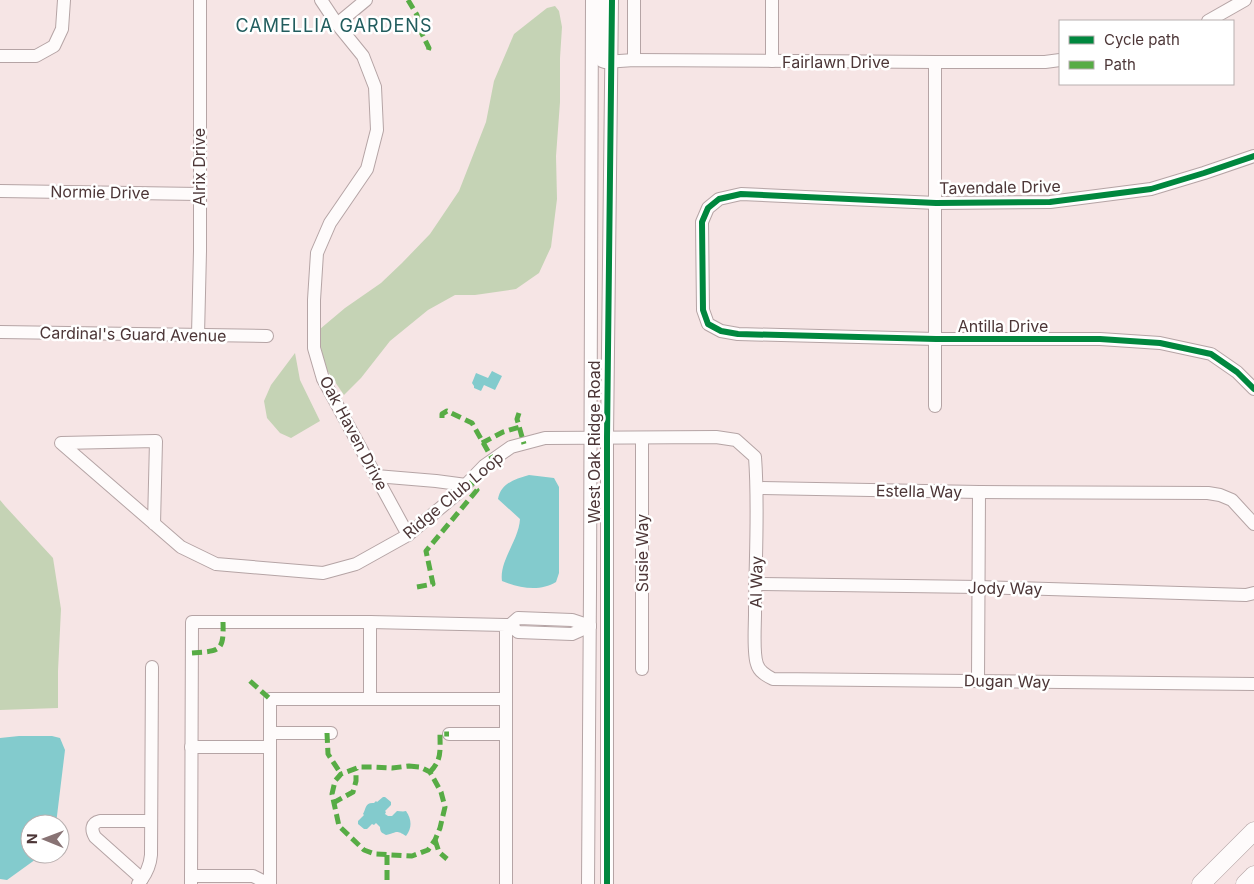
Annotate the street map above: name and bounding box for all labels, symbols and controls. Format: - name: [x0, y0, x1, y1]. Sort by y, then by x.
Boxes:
- district label: CAMELLIA GARDENS: [236, 15, 432, 36]
- legend: [1059, 20, 1234, 85]
- text: Cycle path: [1104, 30, 1180, 49]
- street label: Fairlawn Drive: [782, 52, 890, 72]
- text: Path: [1104, 55, 1136, 74]
- street label: Alrix Drive: [189, 128, 209, 206]
- street label: Tavendale Drive: [939, 176, 1061, 198]
- street label: Normie Drive: [50, 181, 150, 203]
- street label: Antilla Drive: [958, 316, 1048, 336]
- street label: Cardinal's Guard Avenue: [39, 322, 227, 346]
- street label: West Oak Ridge Road: [584, 360, 604, 524]
- street label: Oak Haven Drive: [315, 372, 393, 494]
- street label: Ridge Club Loop: [399, 447, 507, 543]
- street label: Estella Way: [876, 480, 962, 502]
- street label: Susie Way: [632, 514, 652, 592]
- street label: Al Way: [746, 556, 766, 608]
- street label: Jody Way: [967, 577, 1043, 599]
- street label: Dugan Way: [964, 670, 1050, 692]
- north arrow: [20, 814, 70, 864]
- text: N: [23, 833, 40, 844]

